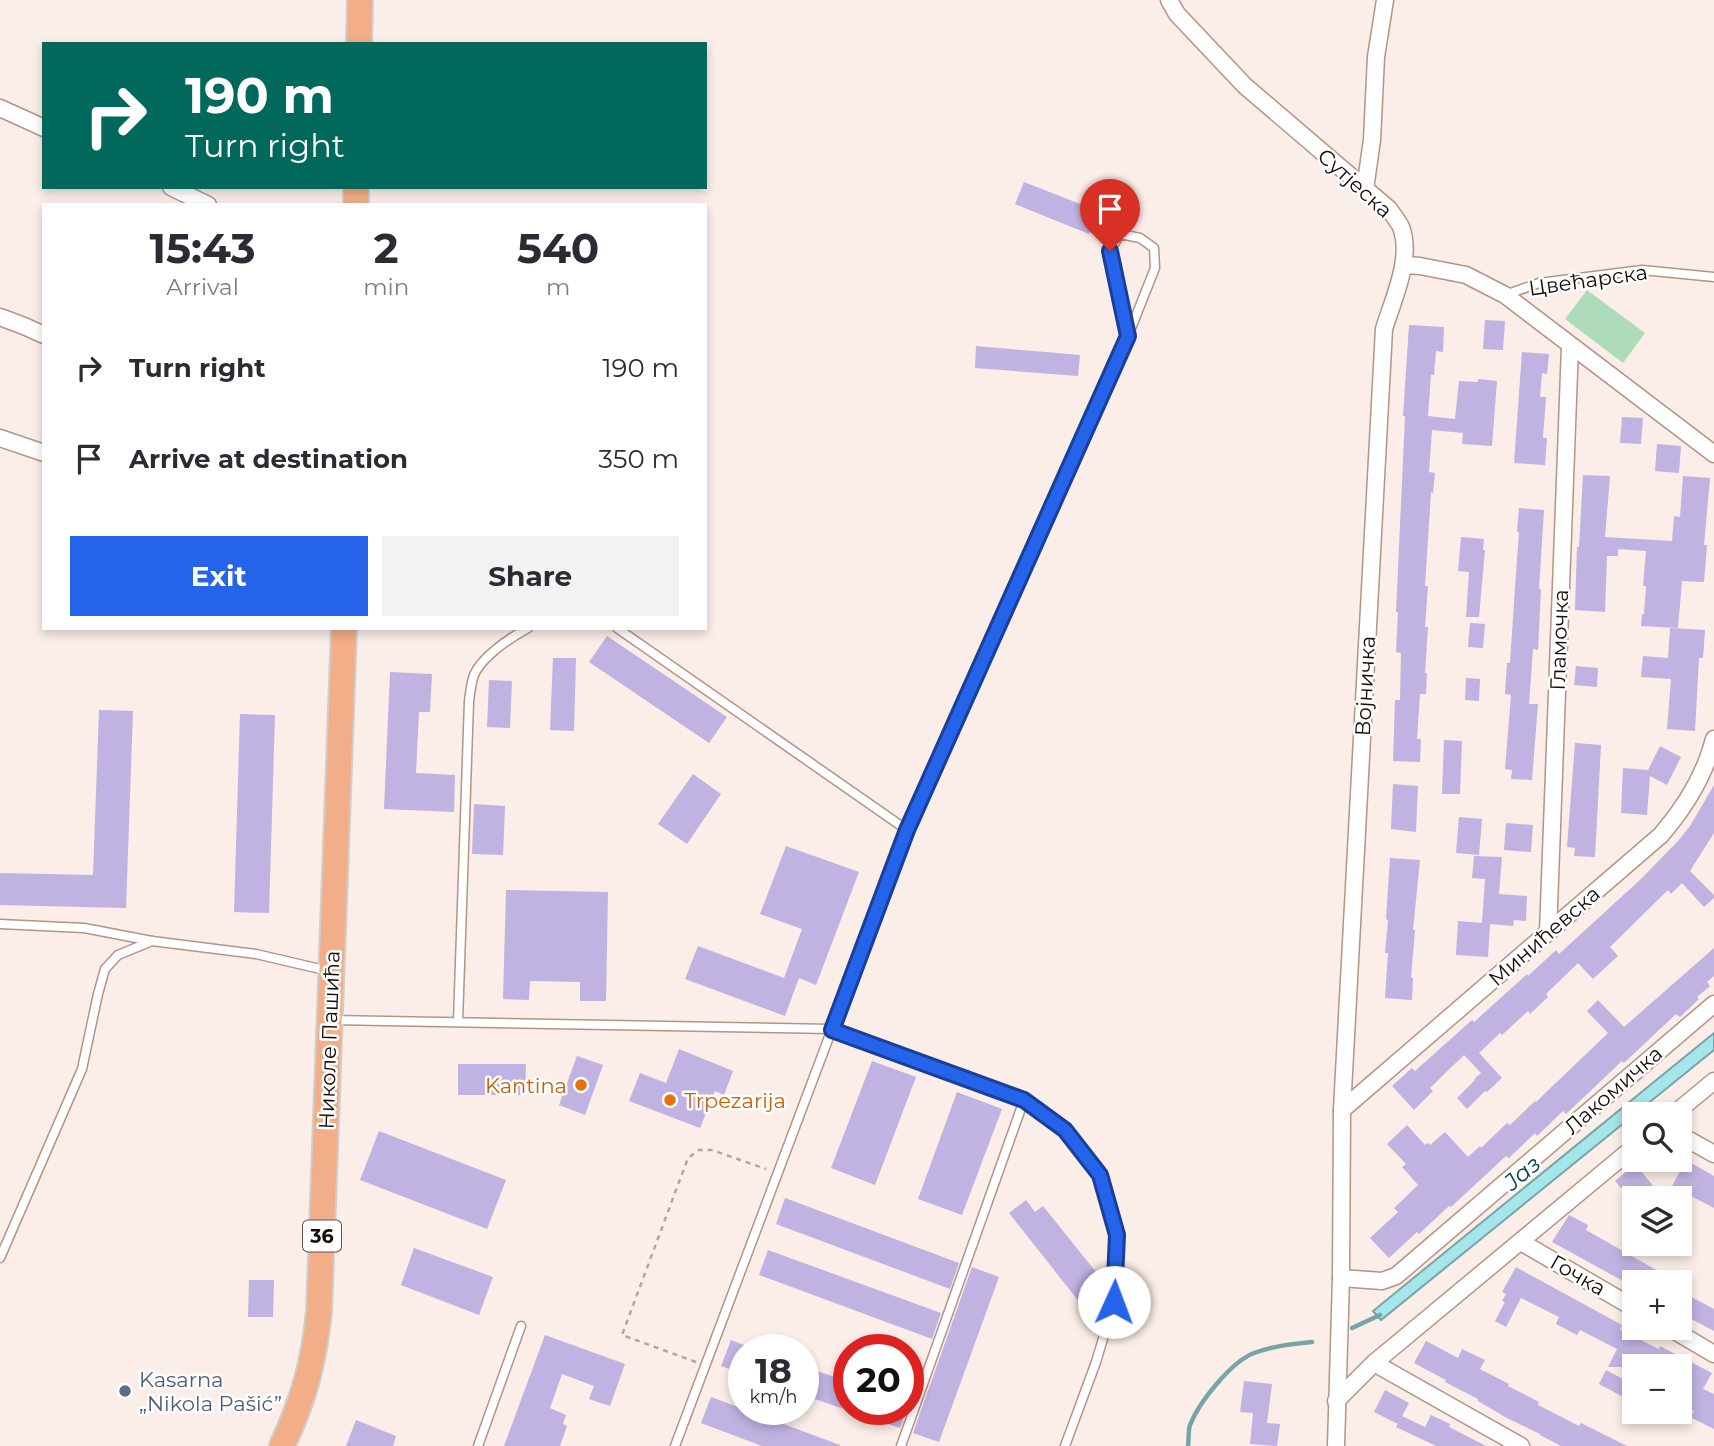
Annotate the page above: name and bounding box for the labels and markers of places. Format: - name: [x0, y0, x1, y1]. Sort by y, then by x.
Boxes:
- pin: [1080, 179, 1140, 251]
- place label: Kantina: [485, 1073, 567, 1098]
- marker: Kantina: [573, 1077, 589, 1093]
- place label: Trpezarija: [684, 1088, 786, 1113]
- marker: Trpezarija: [662, 1092, 678, 1108]
- place label: Kasarna „Nikola Pašić”: [139, 1367, 282, 1416]
- marker: Kasarna „Nikola Pašić”: [117, 1383, 133, 1399]

